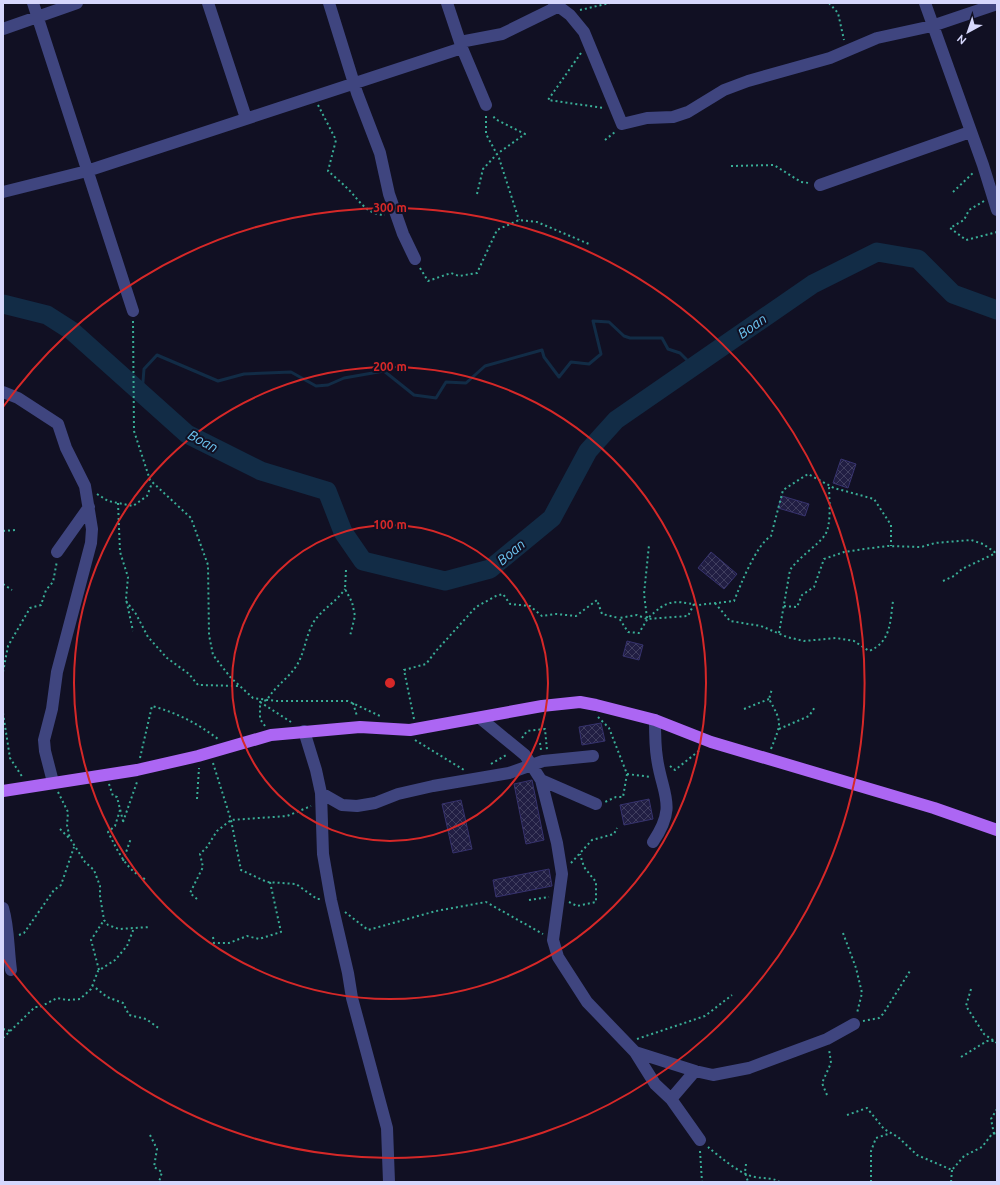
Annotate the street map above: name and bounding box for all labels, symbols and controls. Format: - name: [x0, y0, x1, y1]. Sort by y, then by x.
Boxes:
- north arrow: [948, 12, 988, 52]
- text: N: [955, 32, 969, 47]
- text: 300 m: [373, 201, 407, 214]
- water label: Boan: [734, 310, 770, 342]
- text: 200 m: [373, 360, 407, 373]
- water label: Boan: [185, 427, 221, 455]
- text: 100 m: [373, 518, 407, 531]
- water label: Boan: [494, 536, 528, 568]
- centre of rings: [383, 676, 397, 690]

